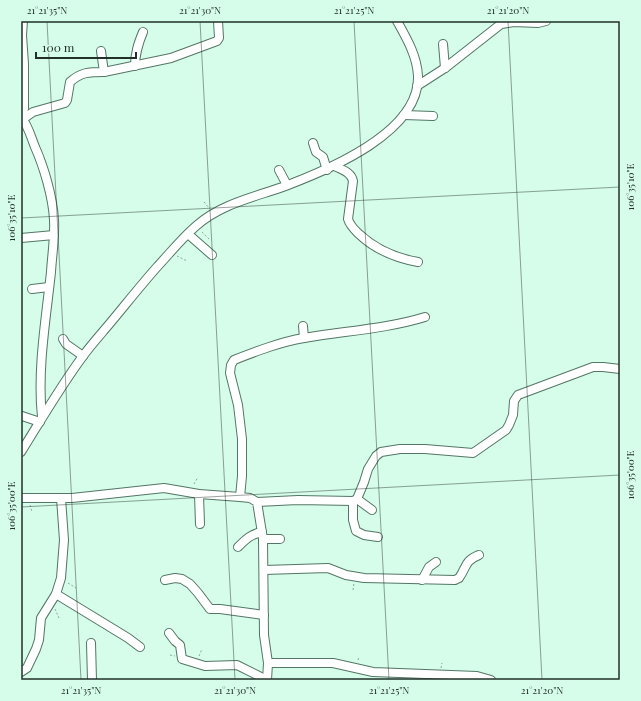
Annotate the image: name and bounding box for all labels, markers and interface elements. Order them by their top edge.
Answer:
text: 21°21'35"N [27,3,67,17]
text: 21°21'30"N [179,3,221,17]
text: 21°21'25"N [334,3,374,17]
text: 21°21'20"N [487,3,529,17]
scale bar [36,34,136,60]
text: 100 m [42,39,75,55]
text: 106°35'10"E [623,163,637,211]
text: 106°35'10"E [4,194,18,242]
text: 106°35'00"E [623,450,637,500]
text: 106°35'00"E [4,481,18,531]
text: 21°21'35"N [61,683,101,697]
text: 21°21'30"N [214,683,256,697]
text: 21°21'25"N [369,683,409,697]
text: 21°21'20"N [521,683,563,697]

